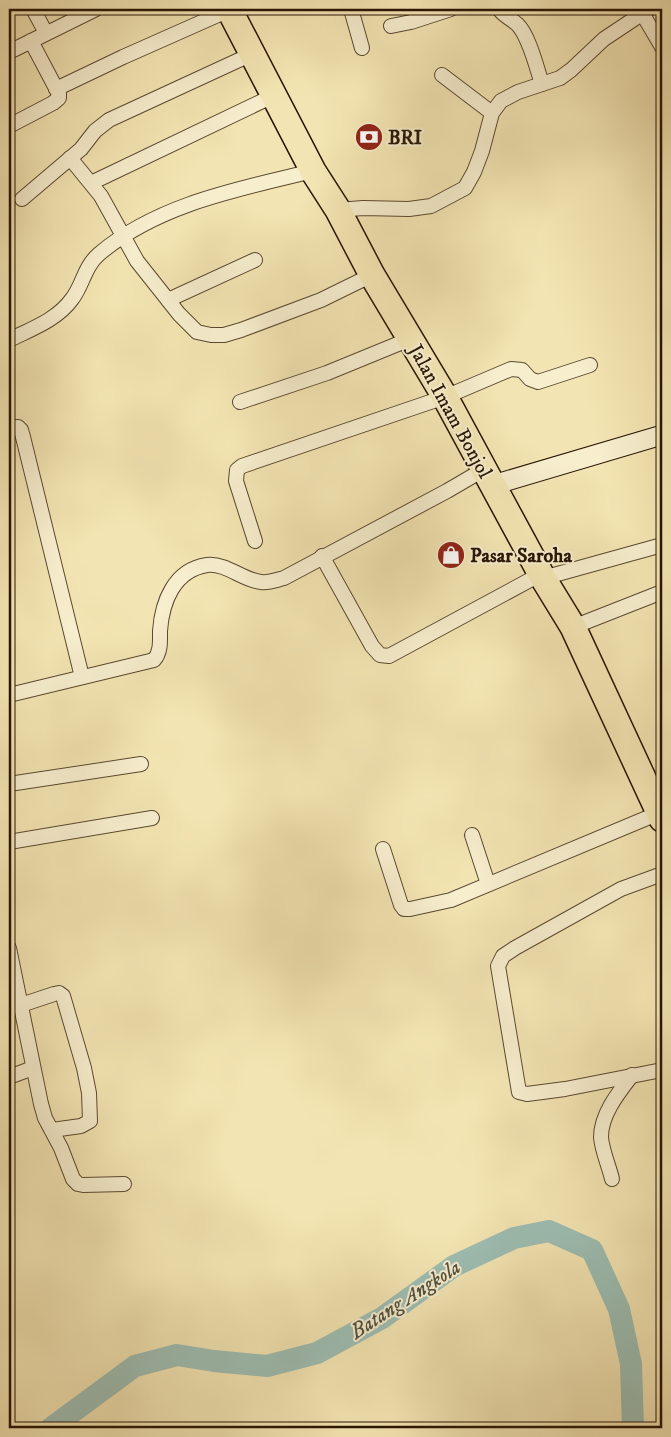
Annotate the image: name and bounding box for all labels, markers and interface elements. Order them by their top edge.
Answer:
bank icon: BRI [354,122,384,152]
place label: BRI [388,126,422,151]
street label: Jalan Imam Bonjol [402,338,497,483]
shop icon: Pasar Saroha [436,540,466,570]
place label: Pasar Saroha [470,544,573,569]
water label: Batang Angkola [345,1254,466,1346]

